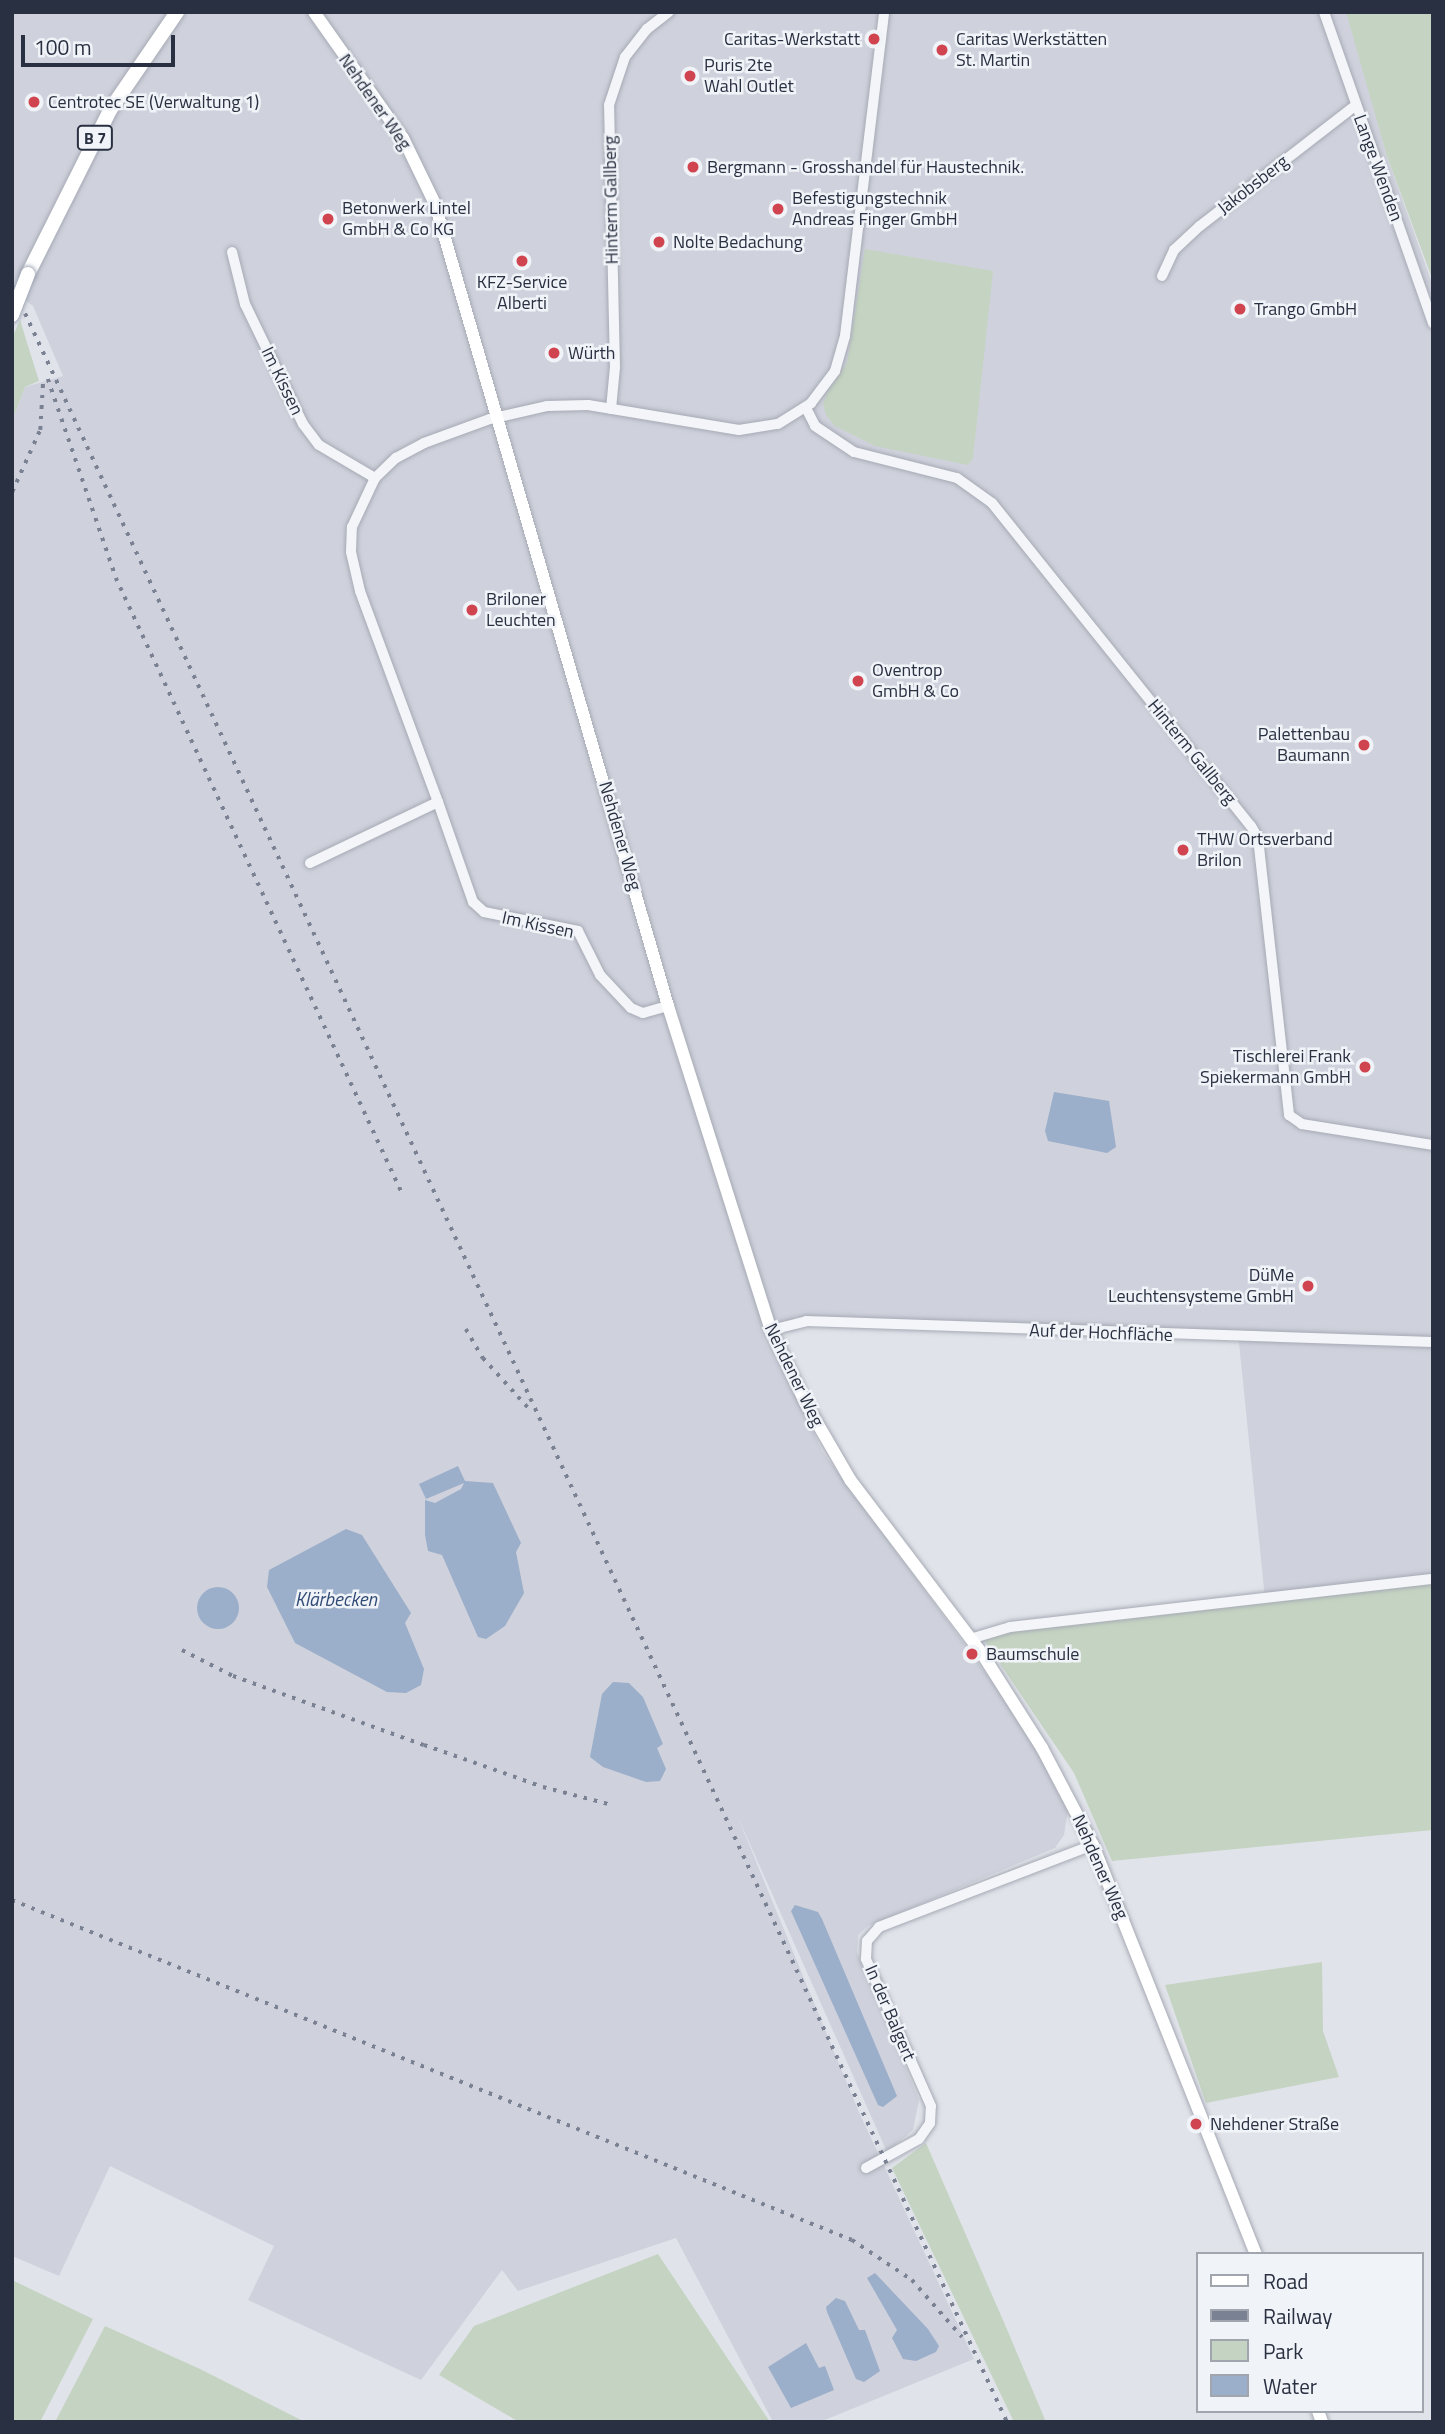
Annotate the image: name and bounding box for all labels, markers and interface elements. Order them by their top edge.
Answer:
scale bar [24,21,178,65]
place label: Caritas-Werkstatt [724,28,860,50]
place label: Caritas Werkstätten St. Martin [956,29,1107,72]
text: 100 m [34,31,91,63]
marker: Caritas-Werkstatt [866,31,882,47]
marker: Caritas Werkstätten St. Martin [934,42,950,58]
street label: Nehdener Weg [334,50,416,154]
place label: Puris 2te Wahl Outlet [704,55,794,98]
marker: Puris 2te Wahl Outlet [682,68,698,84]
place label: Centrotec SE (Verwaltung 1) [48,91,259,113]
marker: Centrotec SE (Verwaltung 1) [26,94,42,110]
street label: Lange Wenden [1349,112,1407,224]
road number: B 7 [76,126,114,150]
street label: Hinterm Gallberg [599,135,623,265]
street label: Jakobsberg [1213,151,1293,219]
place label: Bergmann - Grosshandel für Haustechnik. [707,156,1024,178]
marker: Bergmann - Grosshandel für Haustechnik. [685,159,701,175]
place label: Befestigungstechnik Andreas Finger GmbH [792,188,958,230]
place label: Betonwerk Lintel GmbH & Co KG [342,198,471,241]
marker: Befestigungstechnik Andreas Finger GmbH [770,201,786,217]
marker: Betonwerk Lintel GmbH & Co KG [320,211,336,227]
place label: Nolte Bedachung [673,231,803,253]
marker: Nolte Bedachung [651,234,667,250]
marker: KFZ-Service Alberti [514,253,530,269]
place label: KFZ-Service Alberti [477,272,567,314]
place label: Trango GmbH [1254,298,1357,320]
marker: Trango GmbH [1232,301,1248,317]
place label: Würth [568,342,616,364]
street label: Im Kissen [256,343,308,419]
marker: Würth [546,345,562,361]
place label: Briloner Leuchten [486,589,556,632]
marker: Briloner Leuchten [464,602,480,618]
place label: Oventrop GmbH & Co [872,660,959,702]
marker: Oventrop GmbH & Co [850,673,866,689]
street label: Hinterm Gallberg [1143,695,1241,809]
place label: Palettenbau Baumann [1258,724,1350,766]
marker: Palettenbau Baumann [1356,737,1372,753]
street label: Nehdener Weg [594,779,646,893]
place label: THW Ortsverband Brilon [1197,829,1333,872]
marker: THW Ortsverband Brilon [1175,842,1191,858]
street label: Im Kissen [500,907,576,943]
place label: Tischlerei Frank Spiekermann GmbH [1200,1046,1351,1088]
marker: Tischlerei Frank Spiekermann GmbH [1357,1059,1373,1075]
place label: DüMe Leuchtensysteme GmbH [1108,1265,1294,1308]
marker: DüMe Leuchtensysteme GmbH [1300,1278,1316,1294]
street label: Nehdener Weg [760,1320,828,1430]
street label: Auf der Hochfläche [1029,1320,1173,1346]
water label: Klärbecken [295,1588,377,1610]
place label: Baumschule [986,1643,1079,1665]
marker: Baumschule [964,1646,980,1662]
street label: Nehdener Weg [1067,1811,1133,1923]
street label: In der Balgert [860,1962,920,2064]
place label: Nehdener Straße [1210,2113,1339,2135]
marker: Nehdener Straße [1188,2116,1204,2132]
legend [1196,2252,1424,2413]
text: Road [1263,2265,1308,2297]
text: Railway [1263,2300,1332,2332]
text: Park [1263,2335,1303,2367]
text: Water [1263,2370,1317,2402]

